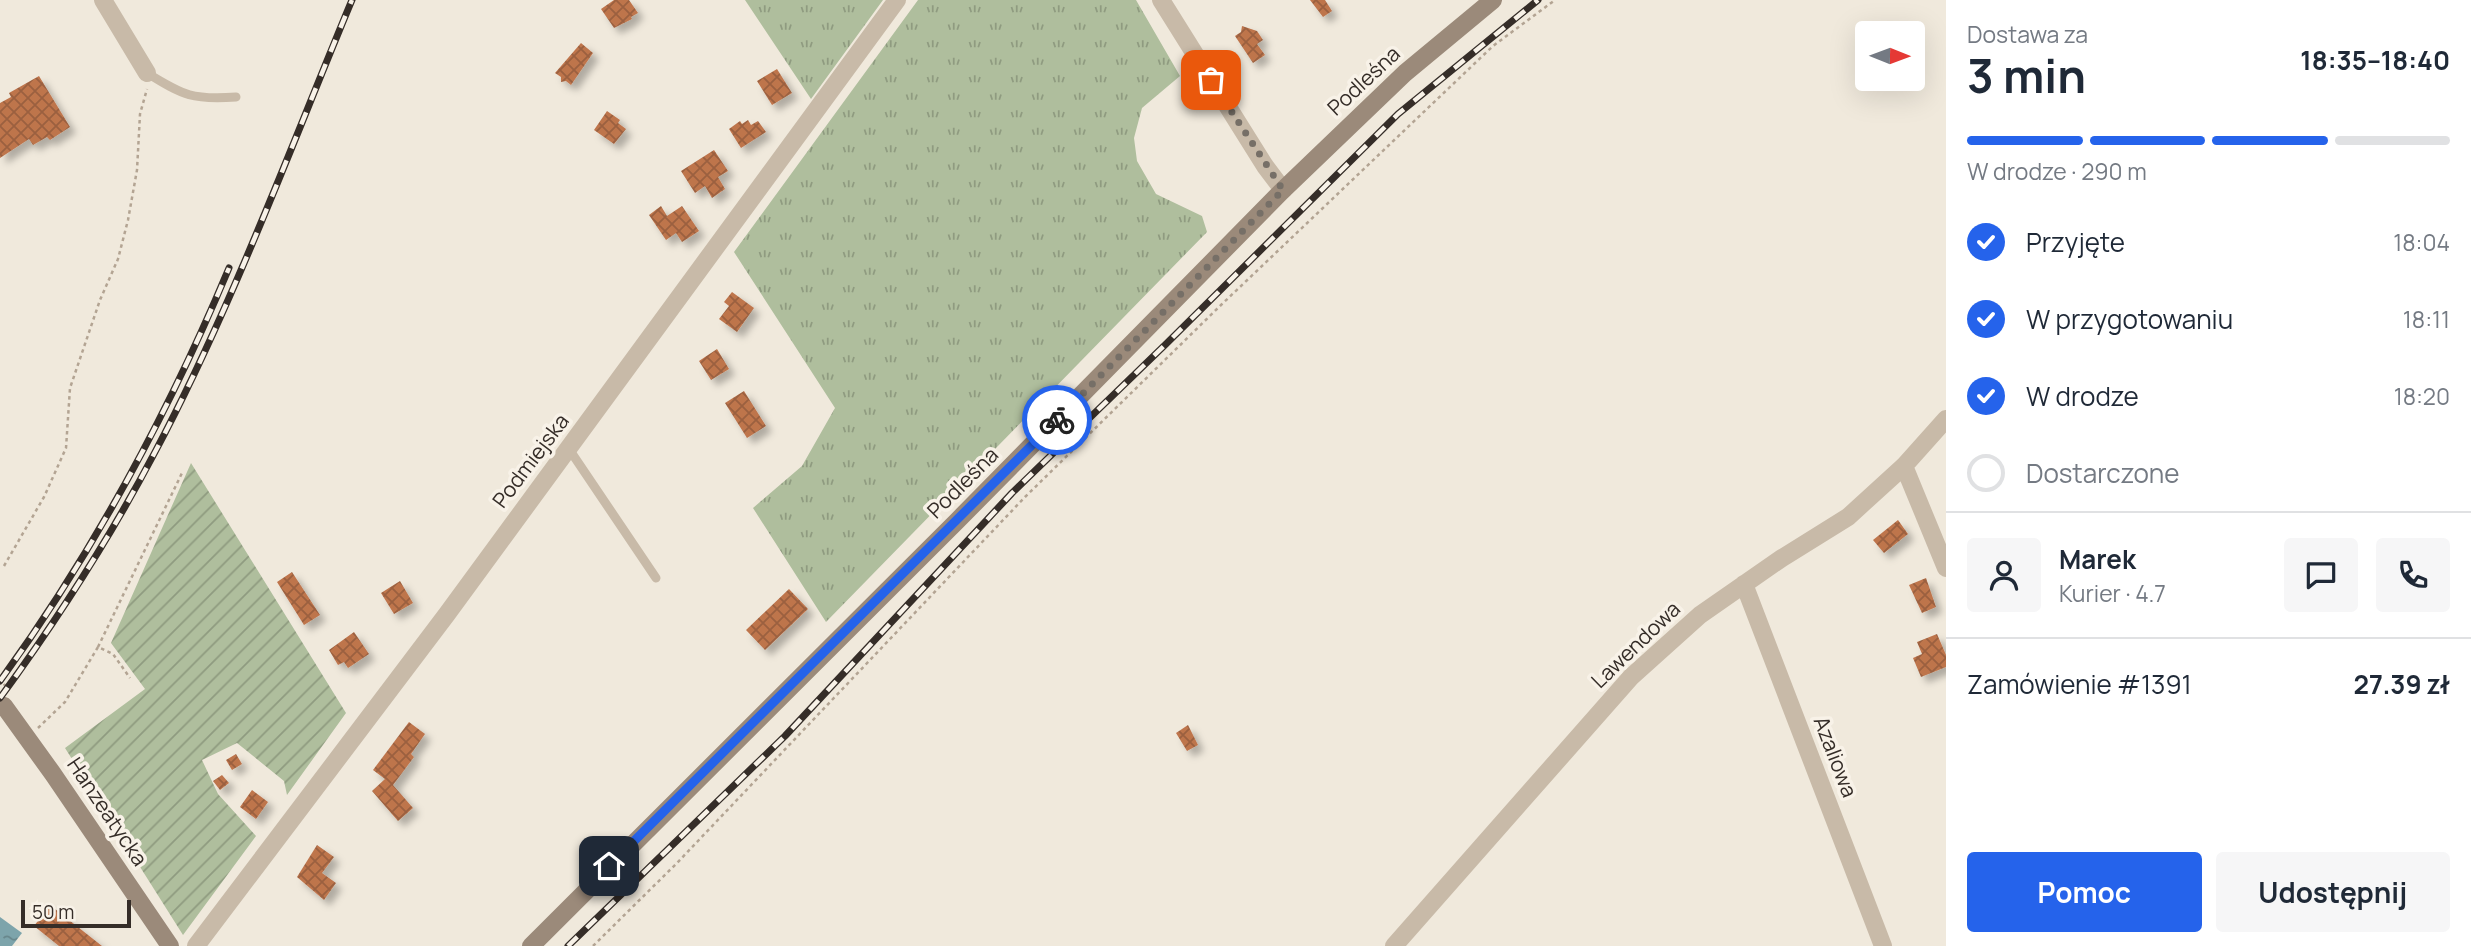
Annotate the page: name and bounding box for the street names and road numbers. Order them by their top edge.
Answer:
street label: Podleśna [1321,39,1406,121]
street label: Podmiejska [486,408,575,513]
street label: Podleśna [921,441,1004,524]
street label: Lawendowa [1585,595,1686,694]
street label: Azaliowa [1808,712,1864,801]
street label: Hanzeatycka [61,752,154,871]

